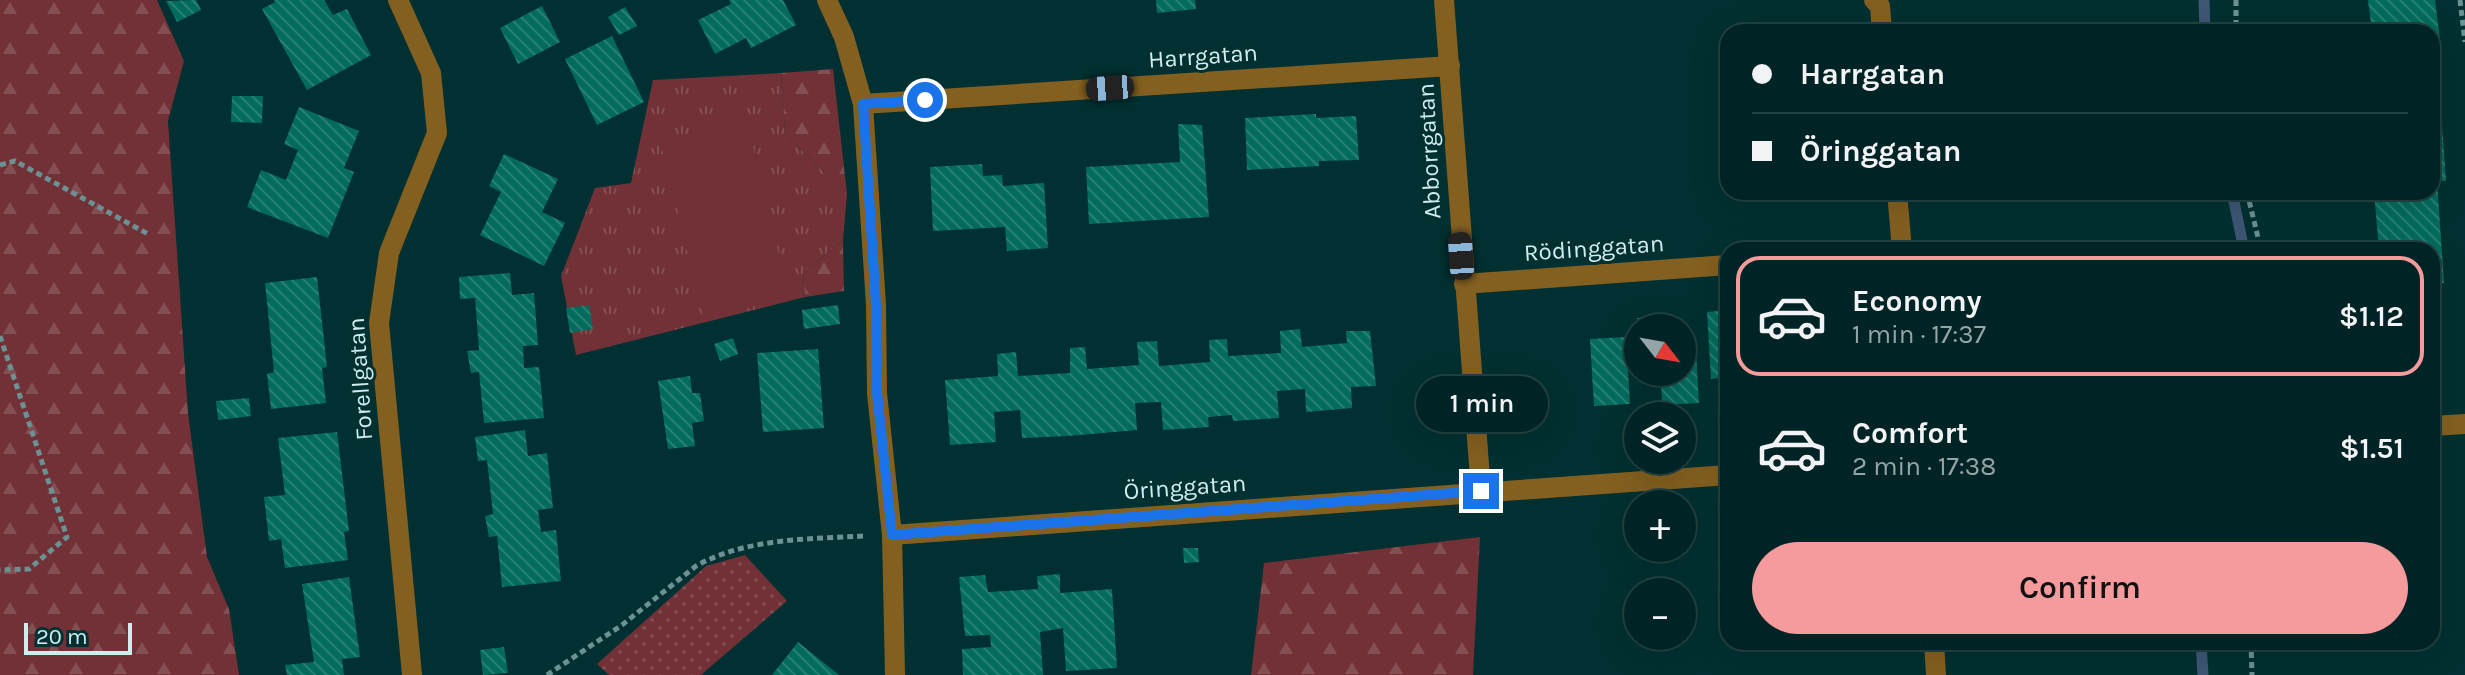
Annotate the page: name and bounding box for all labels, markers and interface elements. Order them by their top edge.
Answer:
street label: Harrgatan [1147,38,1259,74]
text: Harrgatan [1800,56,1945,92]
car [1085,74,1135,102]
route start [907,82,943,118]
street label: Abborrgatan [1411,82,1447,220]
text: Öringgatan [1800,133,1961,169]
street label: Rödinggatan [1523,229,1665,267]
car [1447,231,1475,281]
icon: car [1756,280,1828,352]
text: Economy [1852,283,1982,319]
text: $1.12 [2339,298,2404,334]
north arrow [1624,314,1696,386]
map controls [1624,314,1696,650]
street label: Forellgatan [342,317,378,441]
text: 1 min · 17:37 [1852,319,1986,350]
callout: 1 min [1415,375,1547,431]
text: 1 min [1450,388,1514,419]
button: layers [1624,402,1696,474]
icon: car [1756,412,1828,484]
text: Comfort [1852,415,1968,451]
text: $1.51 [2339,430,2404,466]
text: 2 min · 17:38 [1852,451,1996,482]
street label: Öringgatan [1123,469,1247,505]
route end [1463,473,1499,509]
button: + [1624,490,1696,562]
button: Confirm [1752,542,2408,634]
button: − [1624,578,1696,650]
scale bar [24,619,132,655]
text: 20 m [36,624,88,650]

